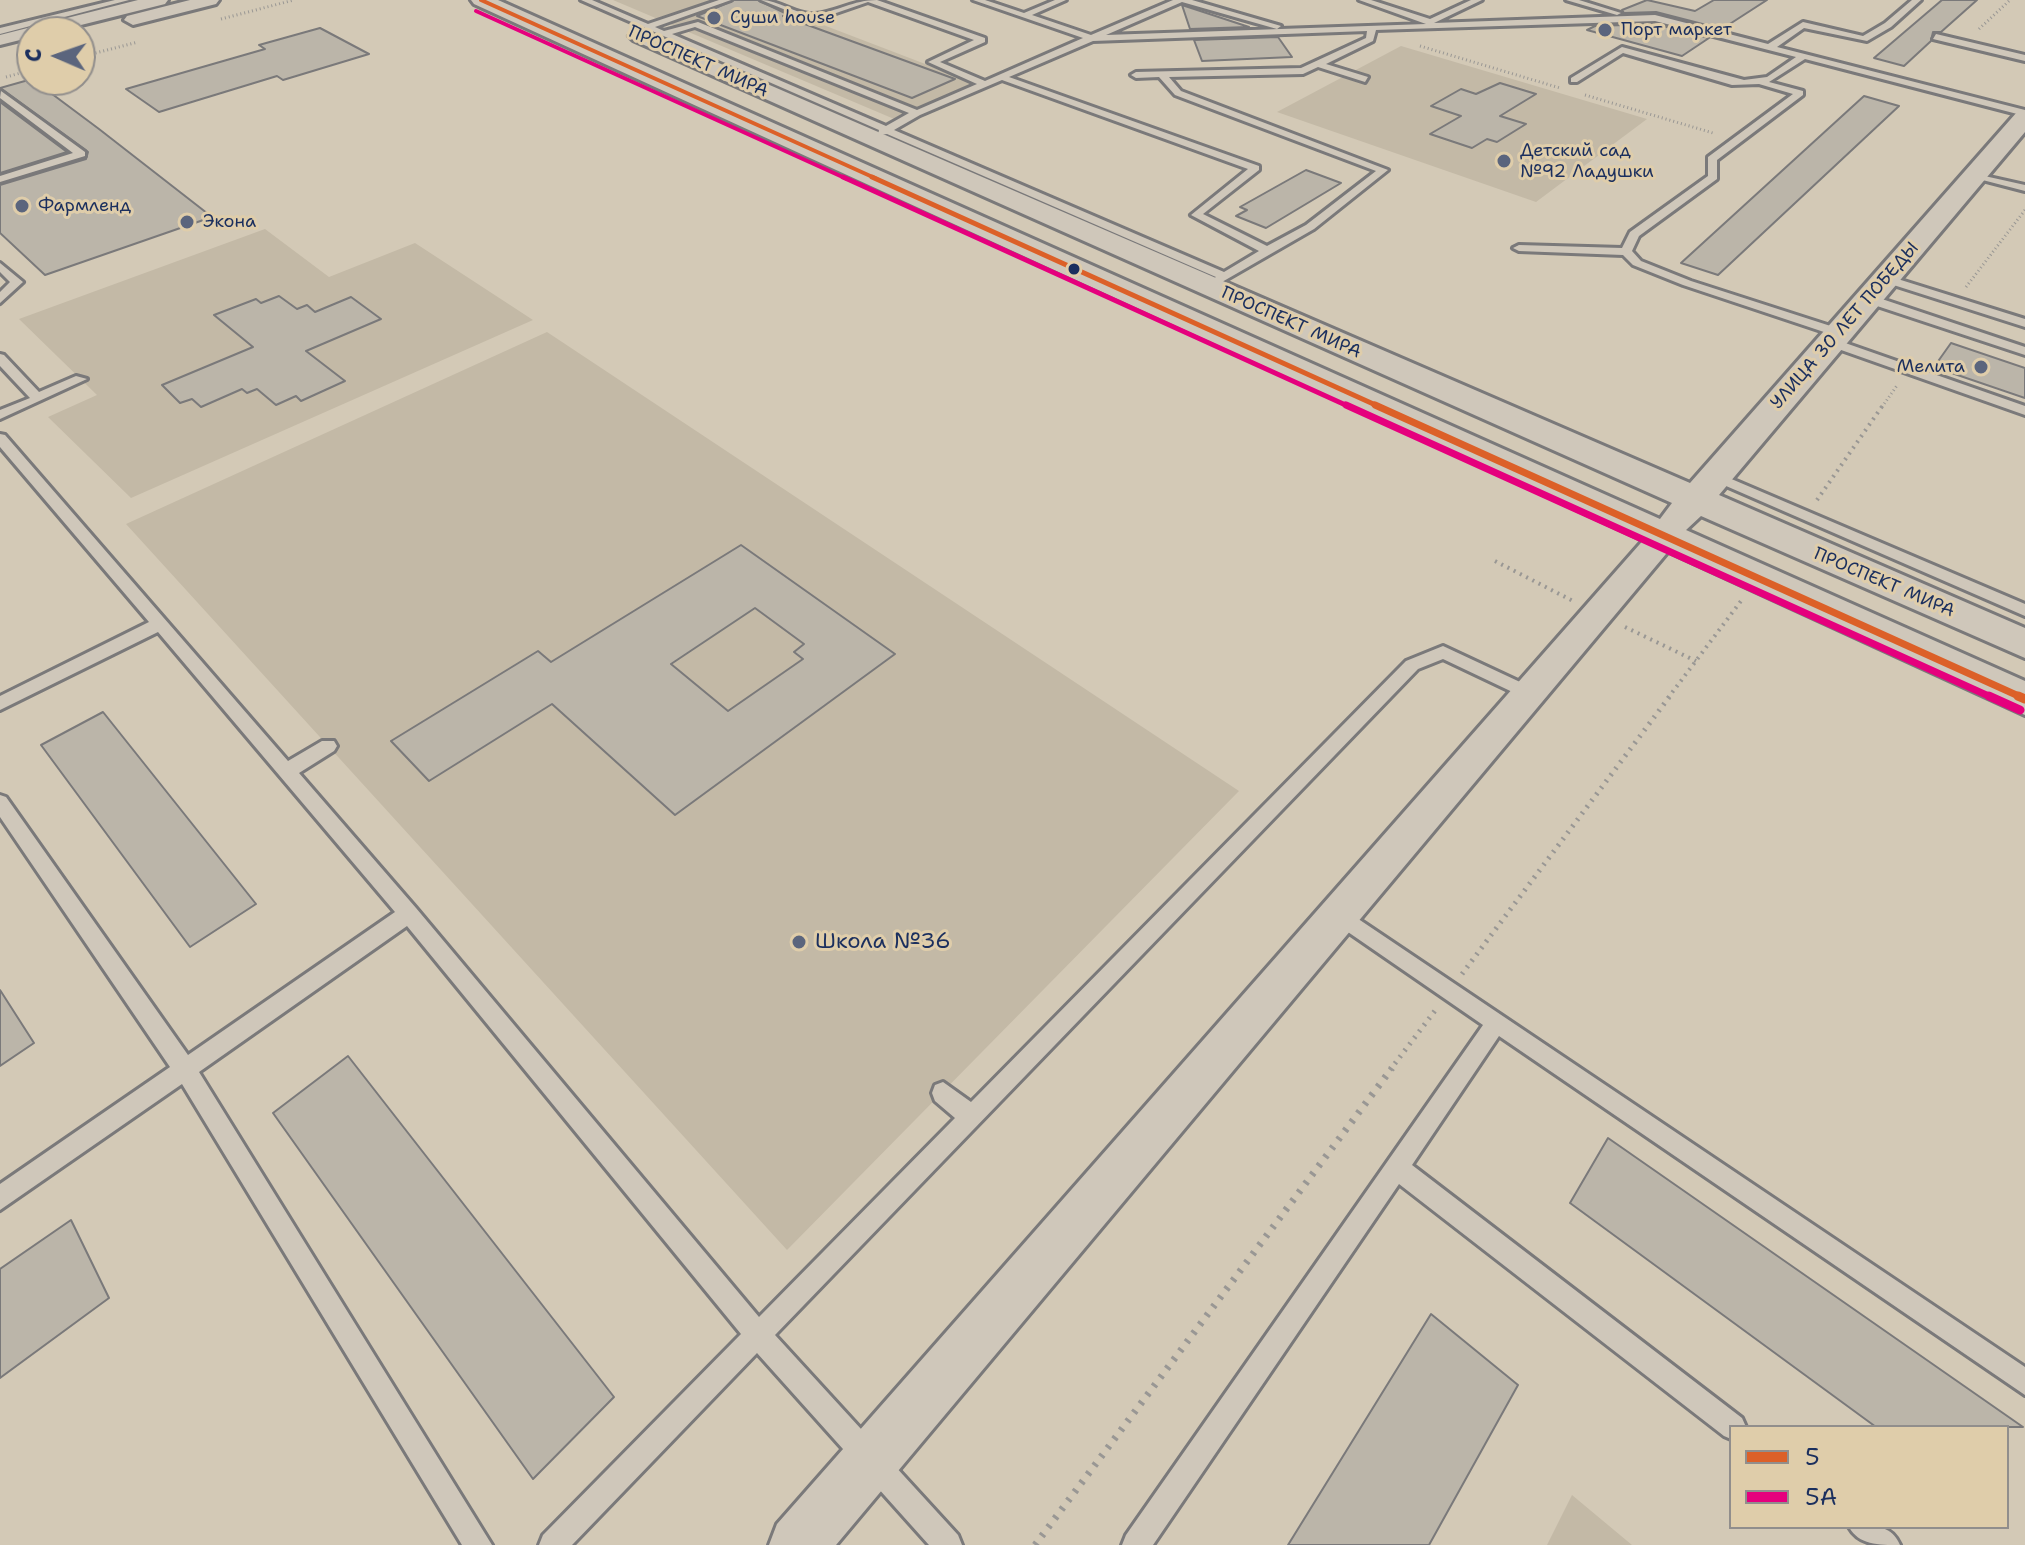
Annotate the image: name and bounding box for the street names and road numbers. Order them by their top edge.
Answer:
street label: ПРОСПЕКТ МИРА [625,21,771,103]
street label: УЛИЦА 30 ЛЕТ ПОБЕДЫ [1767,238,1923,414]
street label: ПРОСПЕКТ МИРА [1218,282,1364,364]
street label: ПРОСПЕКТ МИРА [1810,544,1958,622]

